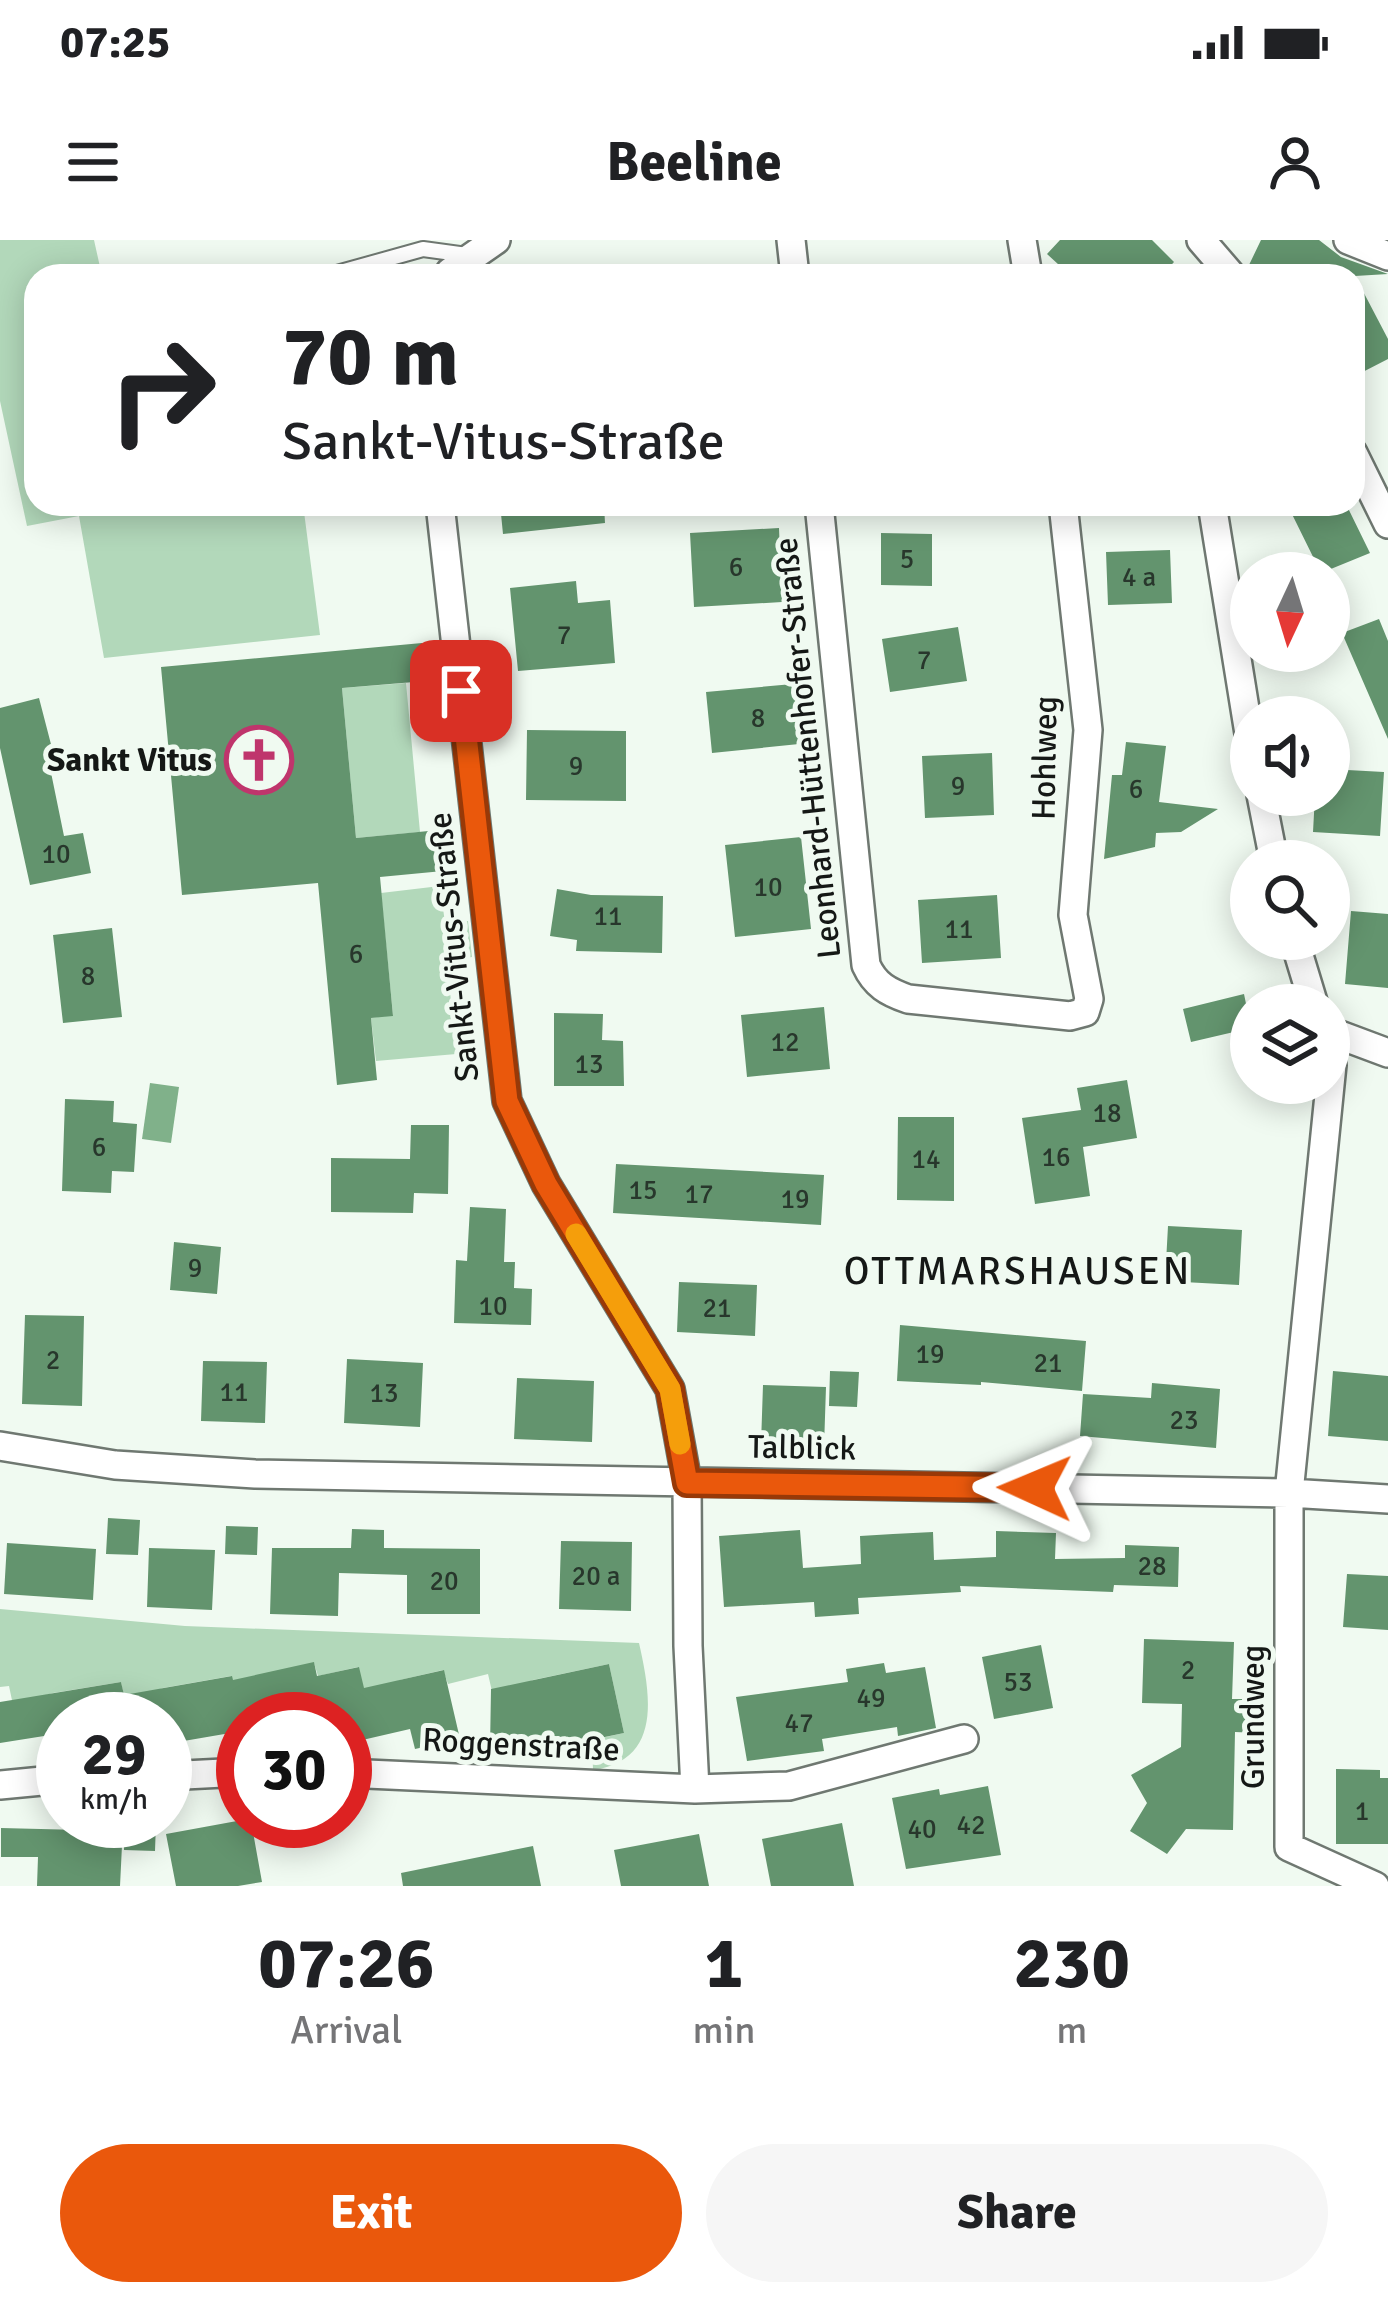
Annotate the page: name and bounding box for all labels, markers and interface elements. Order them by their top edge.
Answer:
text: 07:25 [60,15,170,70]
icon: menu [60,129,126,195]
text: Beeline [606,129,782,196]
icon: person [1262,129,1328,195]
text: 70 m [282,305,459,409]
icon: right [84,312,240,468]
text: Sankt-Vitus-Straße [282,408,725,475]
street label: Leonhard-Hüttenhofer-Straße [766,536,850,960]
house number: 5 [900,543,914,576]
house number: 6 [729,551,743,584]
north arrow [1230,552,1350,672]
map controls [1230,552,1350,1104]
house number: 4 a [1122,561,1156,594]
house number: 7 [557,619,571,652]
pin [410,640,512,742]
house number: 7 [917,644,931,677]
icon: arrive [428,658,494,724]
street label: Hohlweg [1023,696,1067,820]
button: sound [1230,696,1350,816]
house number: 8 [751,702,765,735]
church icon: Sankt Vitus [224,725,294,795]
place label: Sankt Vitus [47,740,212,781]
house number: 9 [569,750,583,783]
house number: 9 [951,770,965,803]
house number: 6 [1129,773,1143,806]
street label: Sankt-Vitus-Straße [419,810,489,1084]
house number: 10 [41,838,71,871]
button: search [1230,840,1350,960]
house number: 10 [753,871,783,904]
house number: 11 [593,900,623,933]
house number: 11 [944,913,974,946]
house number: 6 [349,938,363,971]
house number: 8 [81,960,95,993]
button: layers [1230,984,1350,1104]
house number: 12 [770,1026,800,1059]
house number: 13 [574,1048,604,1081]
house number: 18 [1092,1097,1122,1130]
house number: 6 [92,1131,106,1164]
house number: 16 [1041,1141,1071,1174]
house number: 14 [911,1143,941,1176]
house number: 15 [628,1174,658,1207]
house number: 17 [684,1178,714,1211]
house number: 19 [780,1183,810,1216]
district label: OTTMARSHAUSEN [844,1247,1192,1295]
house number: 9 [188,1252,202,1285]
house number: 10 [478,1290,508,1323]
house number: 21 [702,1292,732,1325]
house number: 19 [915,1338,945,1371]
house number: 2 [46,1344,60,1377]
house number: 21 [1033,1347,1063,1380]
house number: 11 [219,1376,249,1409]
house number: 13 [369,1377,399,1410]
house number: 23 [1169,1404,1199,1437]
position arrow [972,1425,1098,1551]
street label: Talblick [748,1427,856,1469]
house number: 28 [1137,1550,1167,1583]
house number: 20 a [572,1560,620,1593]
house number: 20 [429,1565,459,1598]
street label: Grundweg [1233,1645,1274,1789]
house number: 2 [1181,1654,1195,1687]
house number: 53 [1003,1666,1033,1699]
house number: 49 [856,1682,886,1715]
speed limit sign: 30 [216,1692,372,1848]
house number: 47 [784,1707,814,1740]
text: 29 [82,1718,146,1792]
street label: Roggenstraße [421,1719,621,1771]
text: km/h [80,1781,148,1818]
house number: 1 [1355,1795,1369,1828]
house number: 42 [956,1809,986,1842]
house number: 40 [907,1813,937,1846]
text: 07:26 [258,1919,435,2008]
text: 1 [705,1919,743,2008]
text: 230 [1013,1919,1130,2008]
text: Arrival [290,2006,402,2054]
text: min [693,2006,756,2054]
text: m [1056,2006,1087,2054]
button: Exit [60,2144,682,2282]
button: Share [706,2144,1328,2282]

